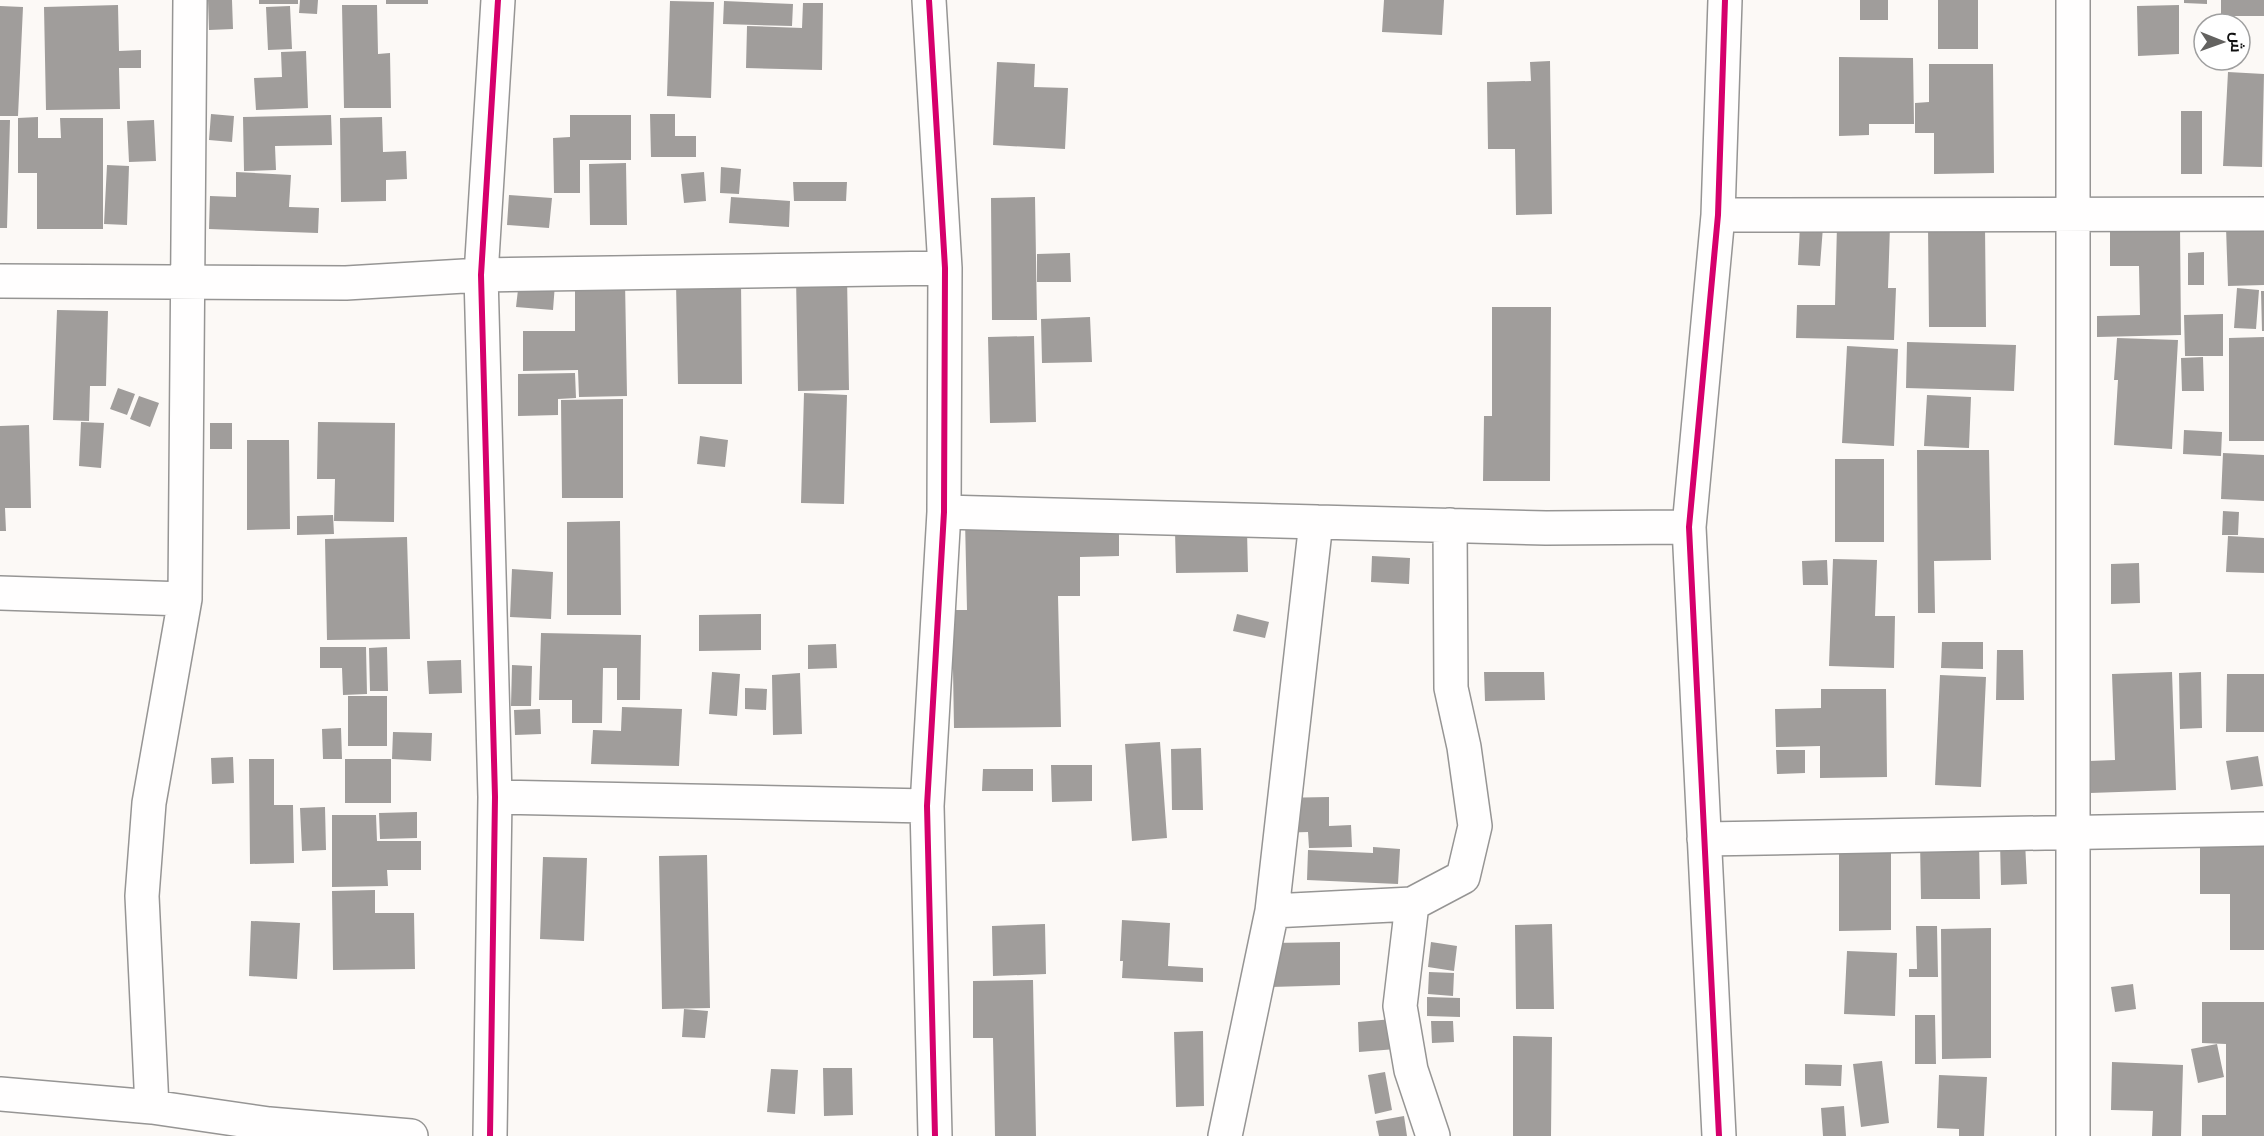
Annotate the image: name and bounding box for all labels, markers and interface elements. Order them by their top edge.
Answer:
north arrow [2192,12,2252,72]
text: ش [2224,32,2248,53]

